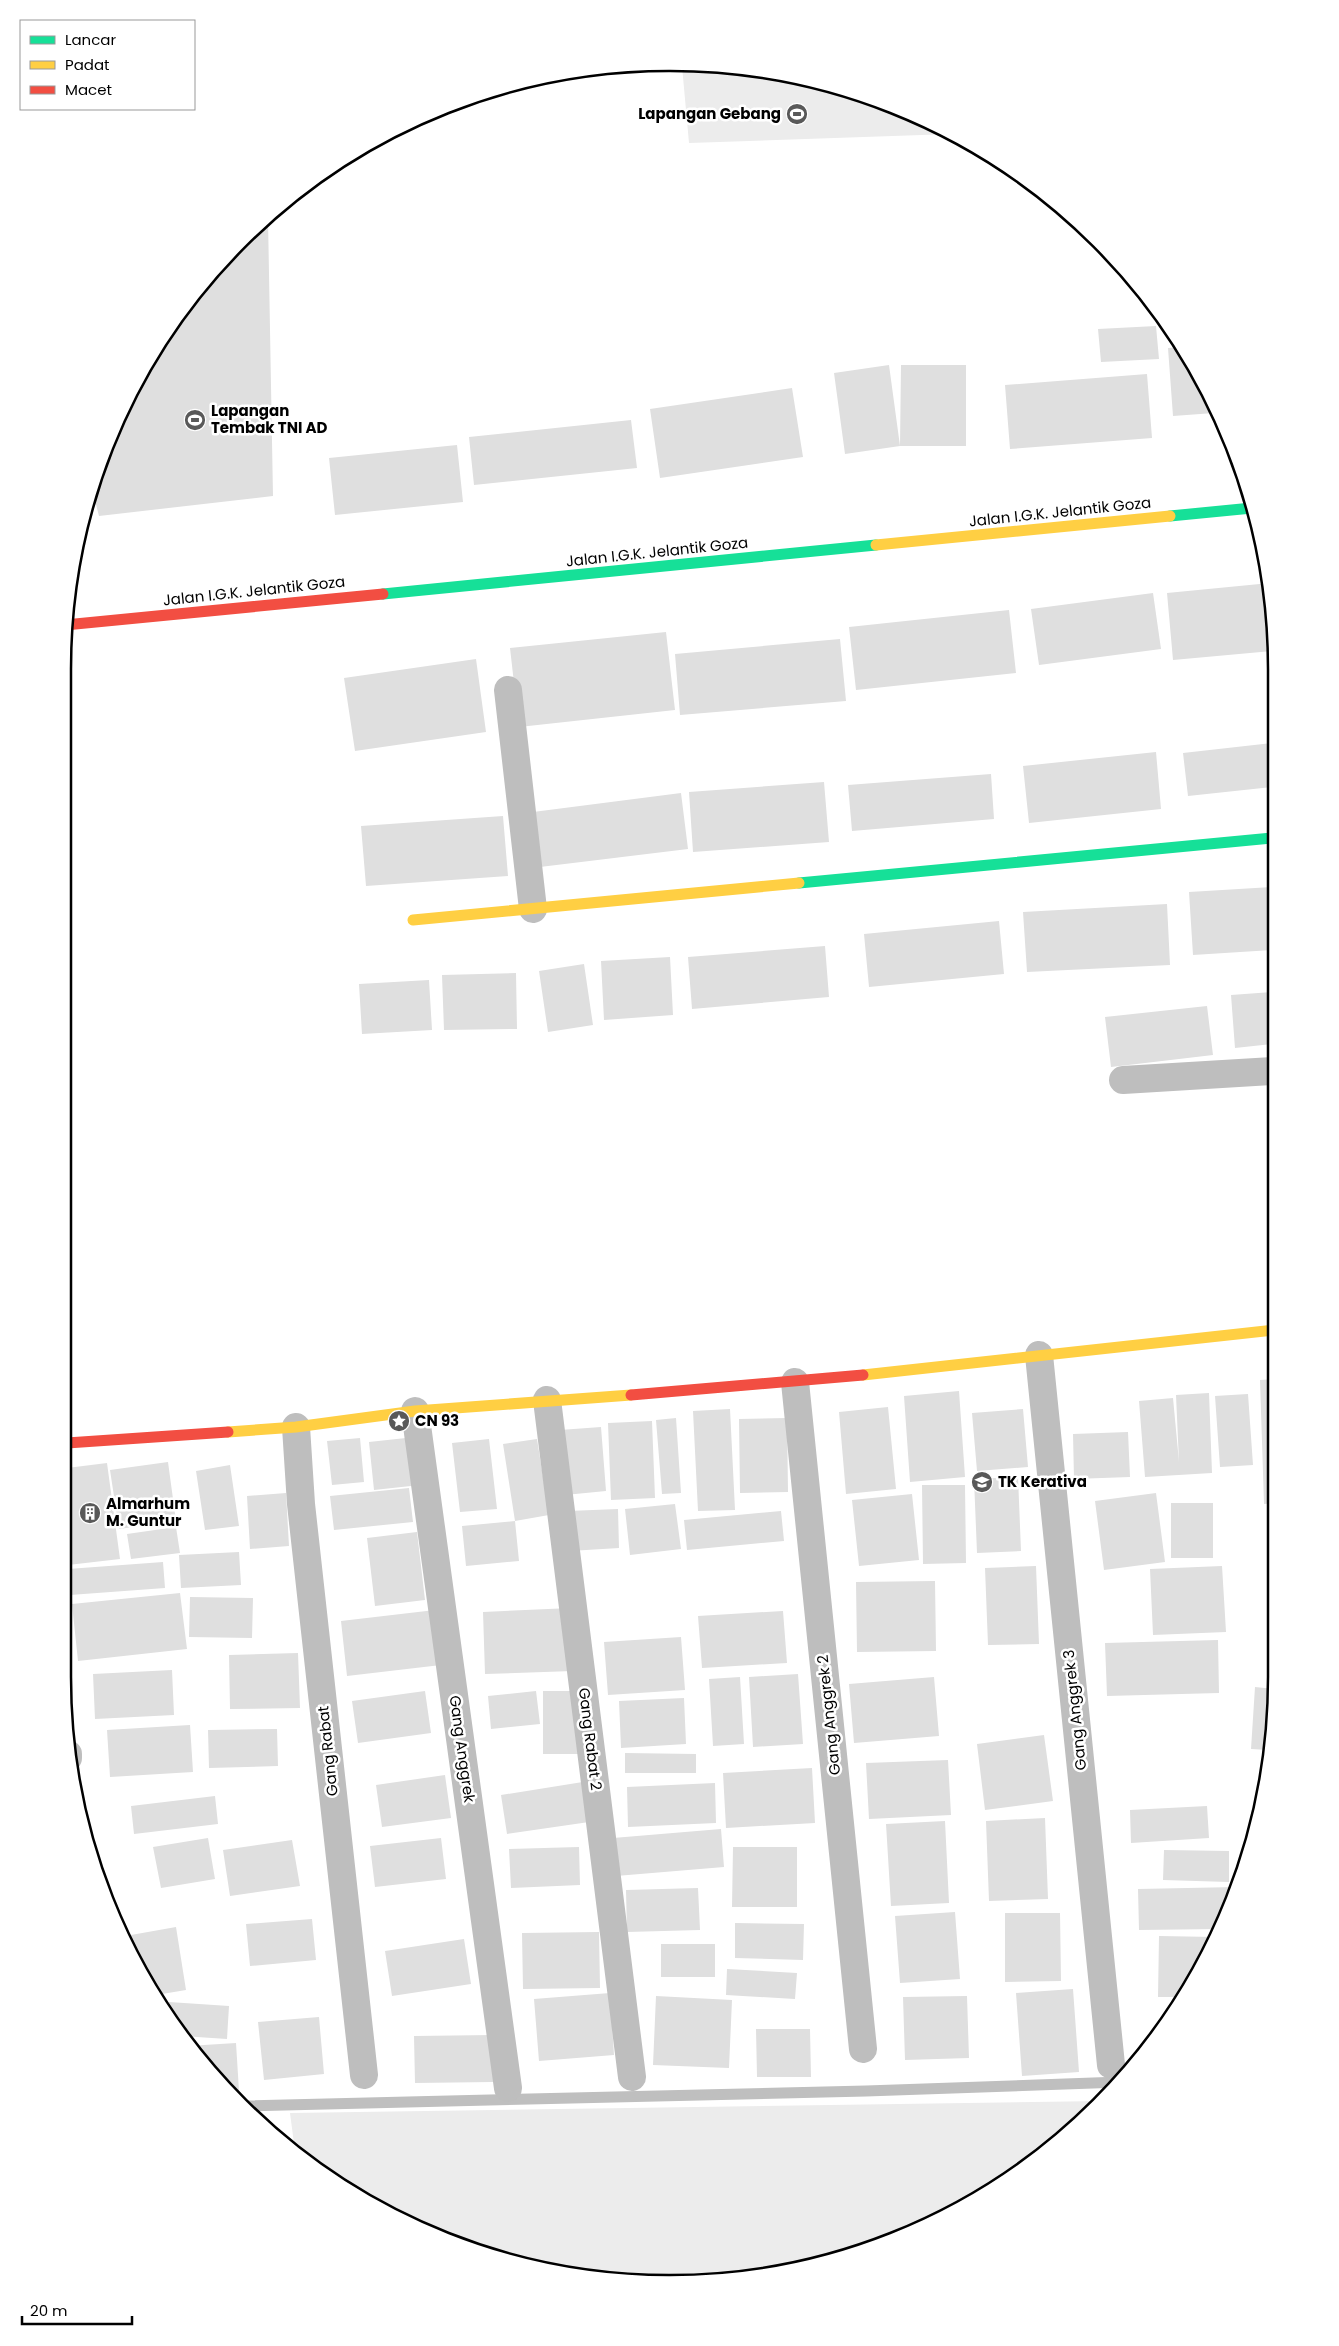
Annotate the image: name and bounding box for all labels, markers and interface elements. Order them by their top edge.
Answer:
legend [20,20,195,110]
text: Lancar [65,29,116,50]
text: Padat [65,54,110,75]
text: Macet [65,79,112,100]
sports icon: Lapangan Gebang [785,102,809,126]
place label: Lapangan Gebang [638,103,781,124]
place label: Lapangan Tembak TNI AD [211,400,328,438]
sports icon: Lapangan Tembak TNI AD [183,408,207,432]
street label: Jalan I.G.K. Jelantik Goza [968,491,1152,532]
street label: Jalan I.G.K. Jelantik Goza [565,531,749,572]
street label: Jalan I.G.K. Jelantik Goza [162,570,346,611]
place icon: CN 93 [387,1409,411,1433]
place label: CN 93 [415,1410,459,1431]
school or university icon: TK Kerativa [970,1470,994,1494]
place label: TK Kerativa [998,1471,1087,1492]
place label: Almarhum M. Guntur [106,1493,190,1531]
building icon: Almarhum M. Guntur [78,1501,102,1525]
street label: Gang Anggrek 3 [1058,1649,1091,1771]
street label: Gang Anggrek 2 [812,1654,845,1776]
street label: Gang Rabat 2 [574,1686,607,1791]
street label: Gang Anggrek [445,1694,480,1804]
street label: Gang Rabat [312,1705,343,1797]
scale bar [22,2294,132,2326]
text: 20 m [30,2300,68,2321]

